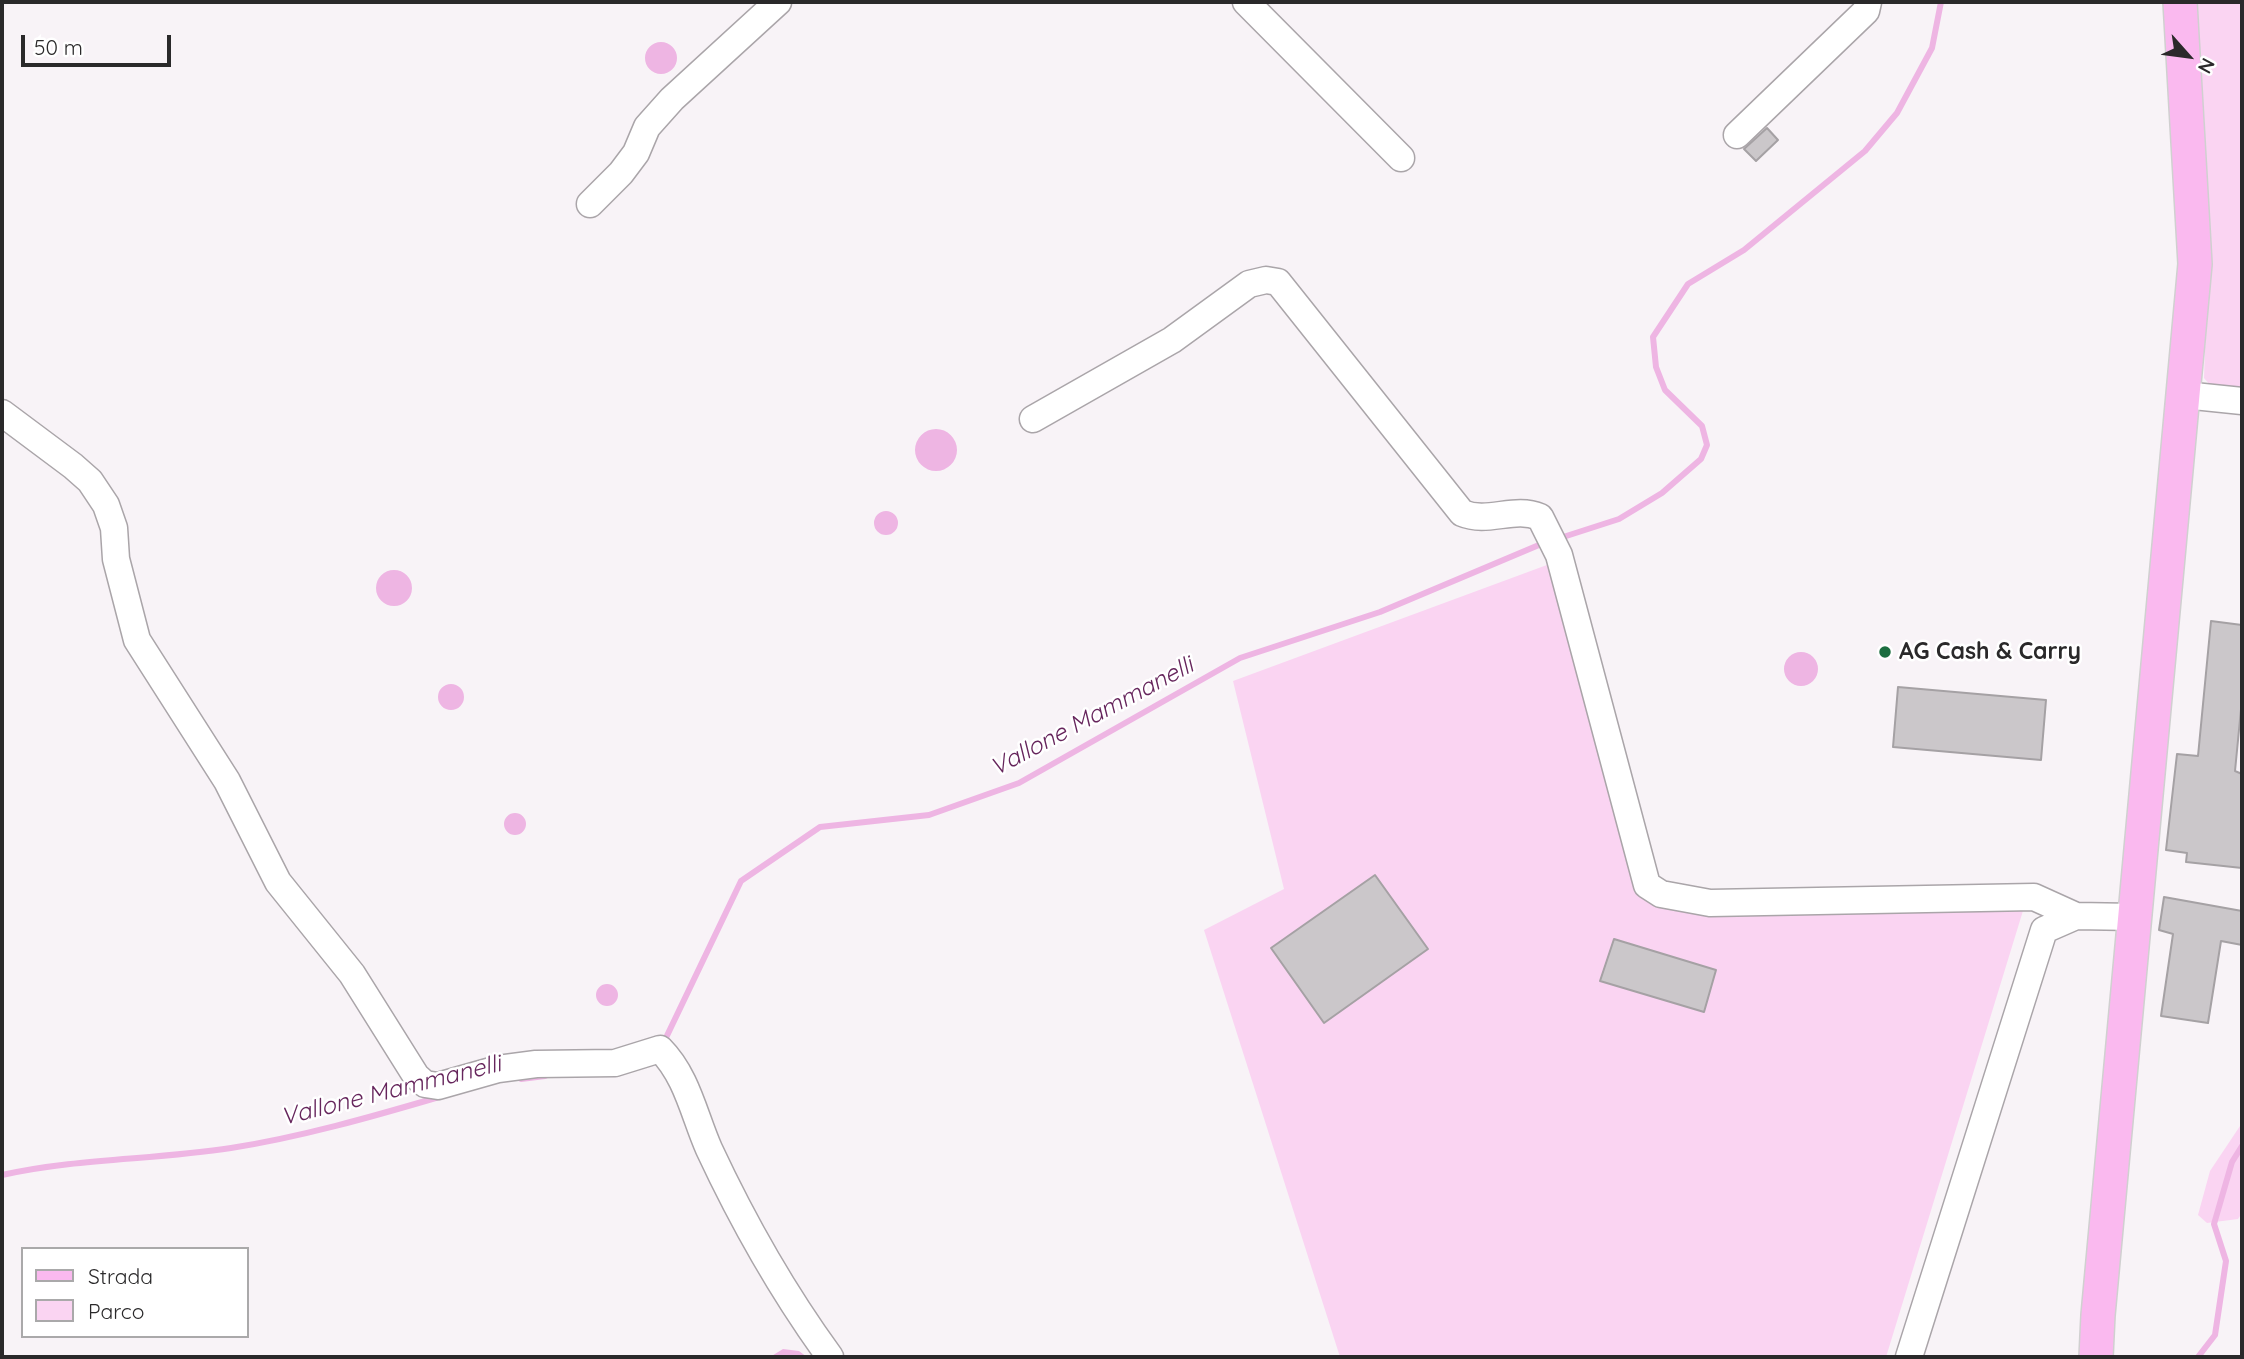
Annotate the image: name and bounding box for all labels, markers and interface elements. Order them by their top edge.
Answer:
scale bar [24,21,175,65]
north arrow [2153,21,2223,91]
text: 50 m [34,34,83,60]
text: N [2193,54,2220,78]
place label: AG Cash & Carry [1899,638,2081,666]
marker: AG Cash & Carry [1877,644,1893,660]
water label: Vallone Mammanelli [986,651,1198,783]
water label: Vallone Mammanelli [278,1050,504,1132]
legend [21,1247,248,1338]
text: Strada [88,1263,153,1289]
text: Parco [88,1298,144,1324]

